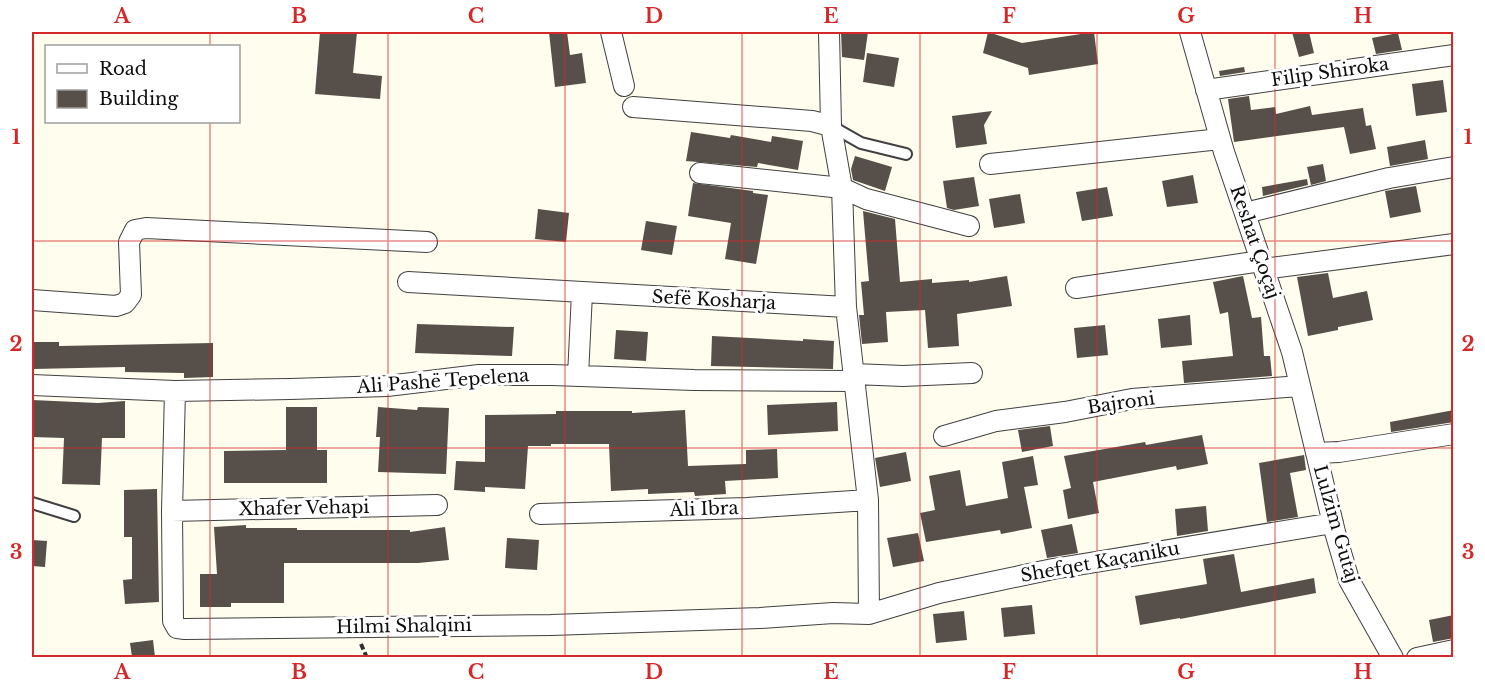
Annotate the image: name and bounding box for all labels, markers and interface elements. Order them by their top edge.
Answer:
text: A [113,4,131,28]
text: B [291,4,307,28]
text: C [468,4,484,28]
text: D [645,4,663,28]
text: E [823,4,839,28]
text: F [1002,4,1016,28]
text: G [1177,4,1195,28]
text: H [1354,4,1373,28]
legend [45,45,240,123]
street label: Filip Shiroka [1270,53,1390,91]
text: Road [99,58,147,80]
text: Building [99,88,178,110]
text: 1 [12,125,21,149]
text: 1 [1464,125,1473,149]
street label: Reshat Çoçaj [1225,183,1285,301]
street label: Sefë Kosharja [651,286,777,314]
text: 2 [9,332,23,356]
text: 2 [1461,332,1475,356]
street label: Ali Pashë Tepelena [355,364,530,398]
street label: Bajroni [1086,387,1156,419]
street label: Lulzim Gutaj [1309,463,1363,585]
street label: Xhafer Vehapi [238,496,370,520]
street label: Ali Ibra [668,497,739,521]
street label: Shefqet Kaçaniku [1019,537,1181,587]
text: 3 [10,540,22,564]
text: 3 [1462,540,1474,564]
street label: Hilmi Shalqini [336,614,472,638]
text: A [113,660,131,684]
text: B [291,660,307,684]
text: C [468,660,484,684]
text: D [645,660,663,684]
text: E [823,660,839,684]
text: F [1002,660,1016,684]
text: G [1177,660,1195,684]
text: H [1354,660,1373,684]

